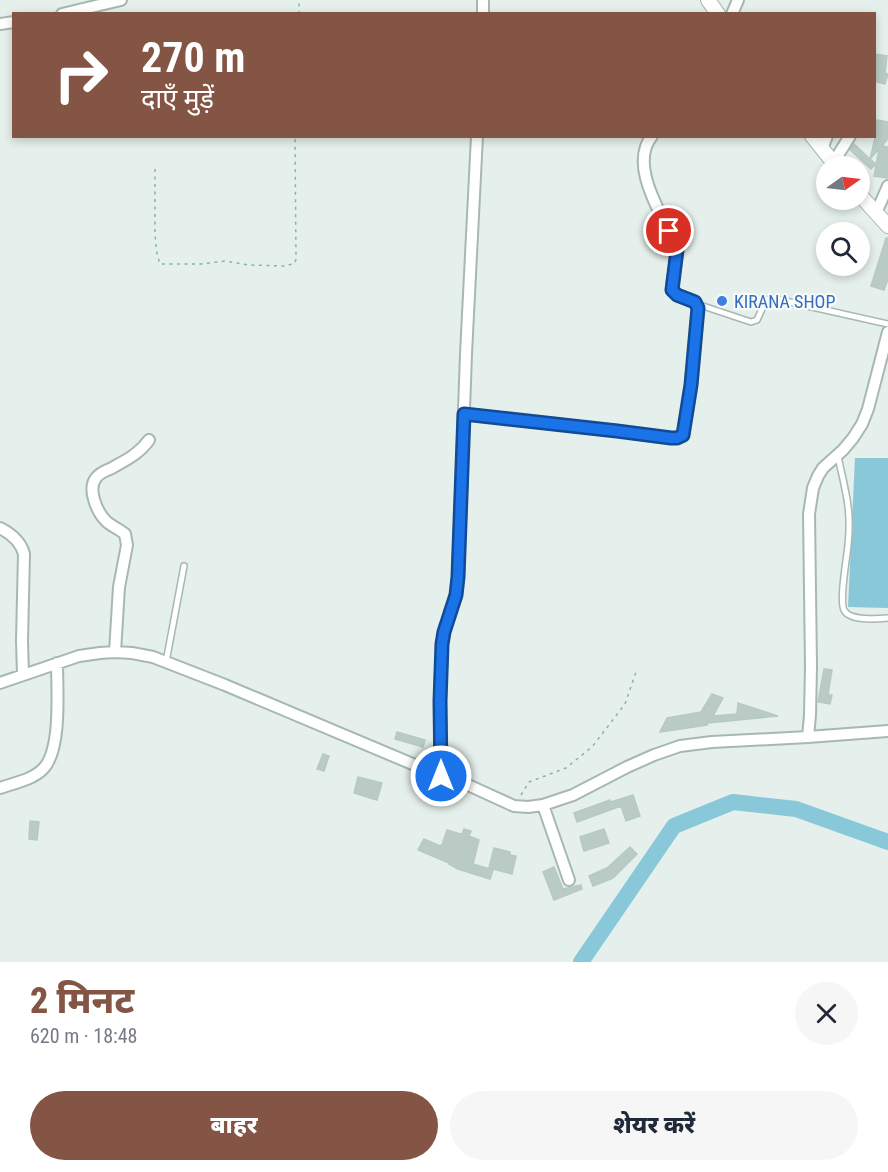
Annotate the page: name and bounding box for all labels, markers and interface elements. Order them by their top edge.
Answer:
text: 270 m [141,33,246,82]
icon: right [42,36,120,114]
text: दाएँ मुड़ें [141,83,214,115]
north arrow [816,156,870,210]
map controls [816,156,870,276]
pin [643,205,694,256]
icon: arrive [652,214,685,247]
button: search [816,222,870,276]
place label: KIRANA SHOP [734,291,835,312]
marker: KIRANA SHOP [715,294,729,308]
position arrow [409,744,473,808]
text: 2 मिनट [30,980,134,1022]
button: close [795,982,858,1045]
text: 620 m · 18:48 [30,1024,137,1048]
button: बाहर [30,1091,438,1160]
button: शेयर करें [450,1091,858,1160]

